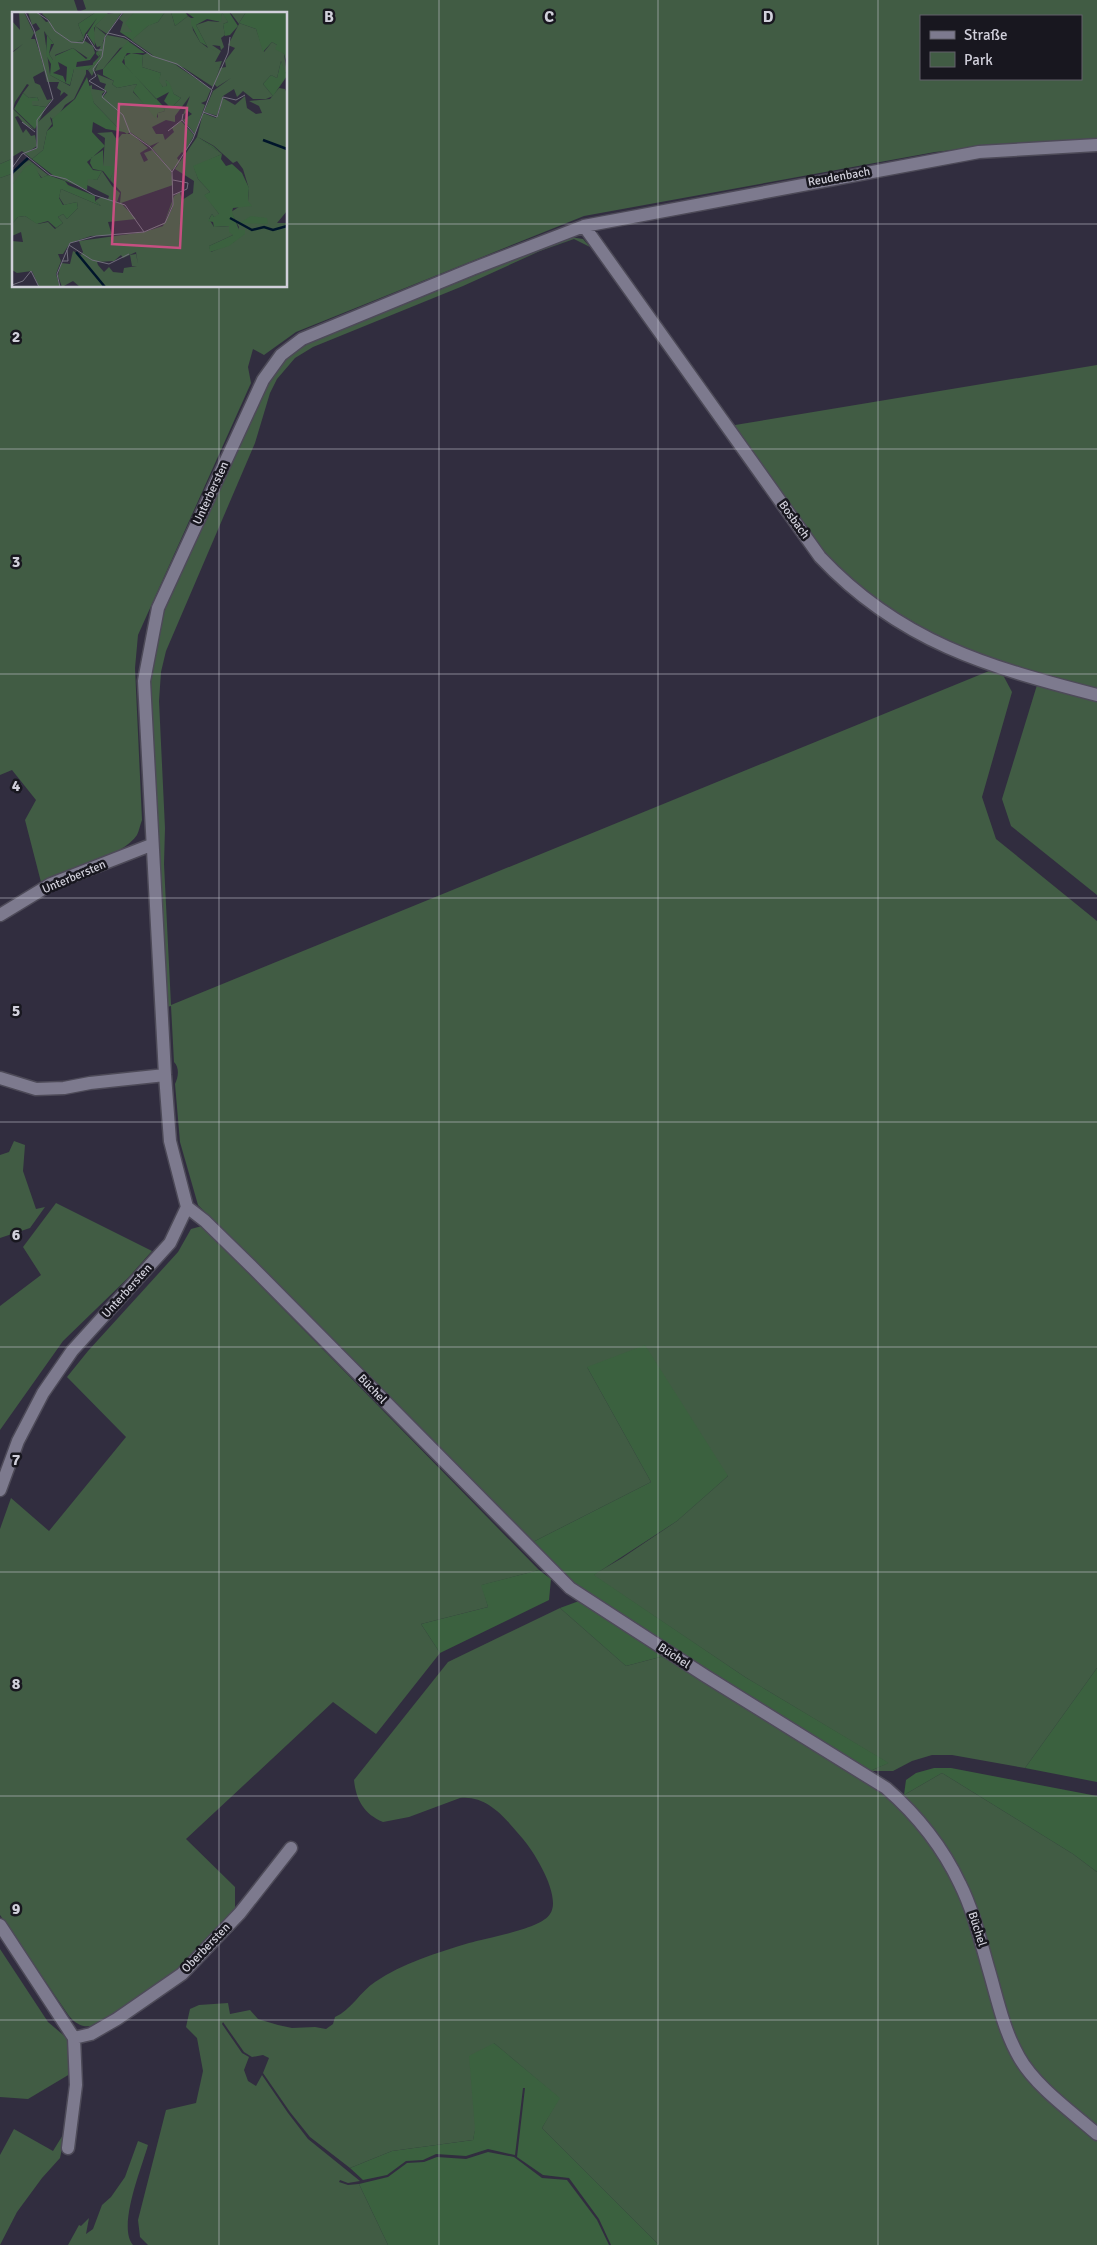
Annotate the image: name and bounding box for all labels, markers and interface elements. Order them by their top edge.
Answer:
text: B [324,7,334,27]
text: C [544,7,554,27]
text: D [763,7,774,27]
inset map [12,12,288,288]
legend [920,15,1082,80]
text: Straße [964,26,1008,44]
text: Park [964,51,993,69]
street label: Reudenbach [807,164,871,190]
text: 2 [12,327,20,347]
street label: Unterbersten [190,459,232,527]
street label: Bosbach [775,498,813,542]
text: 3 [12,552,20,572]
text: 4 [12,776,21,796]
street label: Unterbersten [40,857,108,897]
text: 5 [12,1001,20,1021]
text: 6 [12,1225,21,1245]
street label: Unterbersten [99,1261,155,1321]
street label: Büchel [354,1371,390,1407]
text: 7 [12,1450,21,1470]
street label: Büchel [655,1640,693,1672]
text: 8 [12,1674,21,1694]
text: 9 [12,1899,21,1919]
street label: Büchel [964,1910,990,1949]
street label: Oberbersten [179,1920,233,1976]

